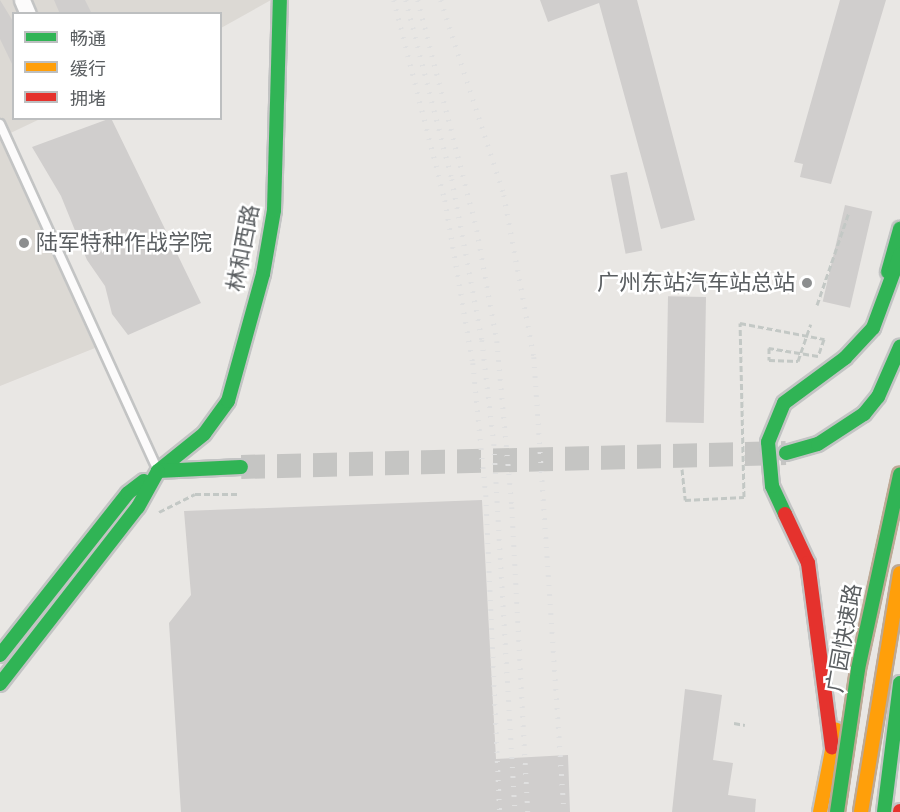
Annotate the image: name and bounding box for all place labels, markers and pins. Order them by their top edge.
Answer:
place label: 陆军特种作战学院 [36,230,212,256]
marker: 陆军特种作战学院 [17,236,31,250]
place label: 广州东站汽车站总站 [597,270,795,296]
marker: 广州东站汽车站总站 [800,276,814,290]

